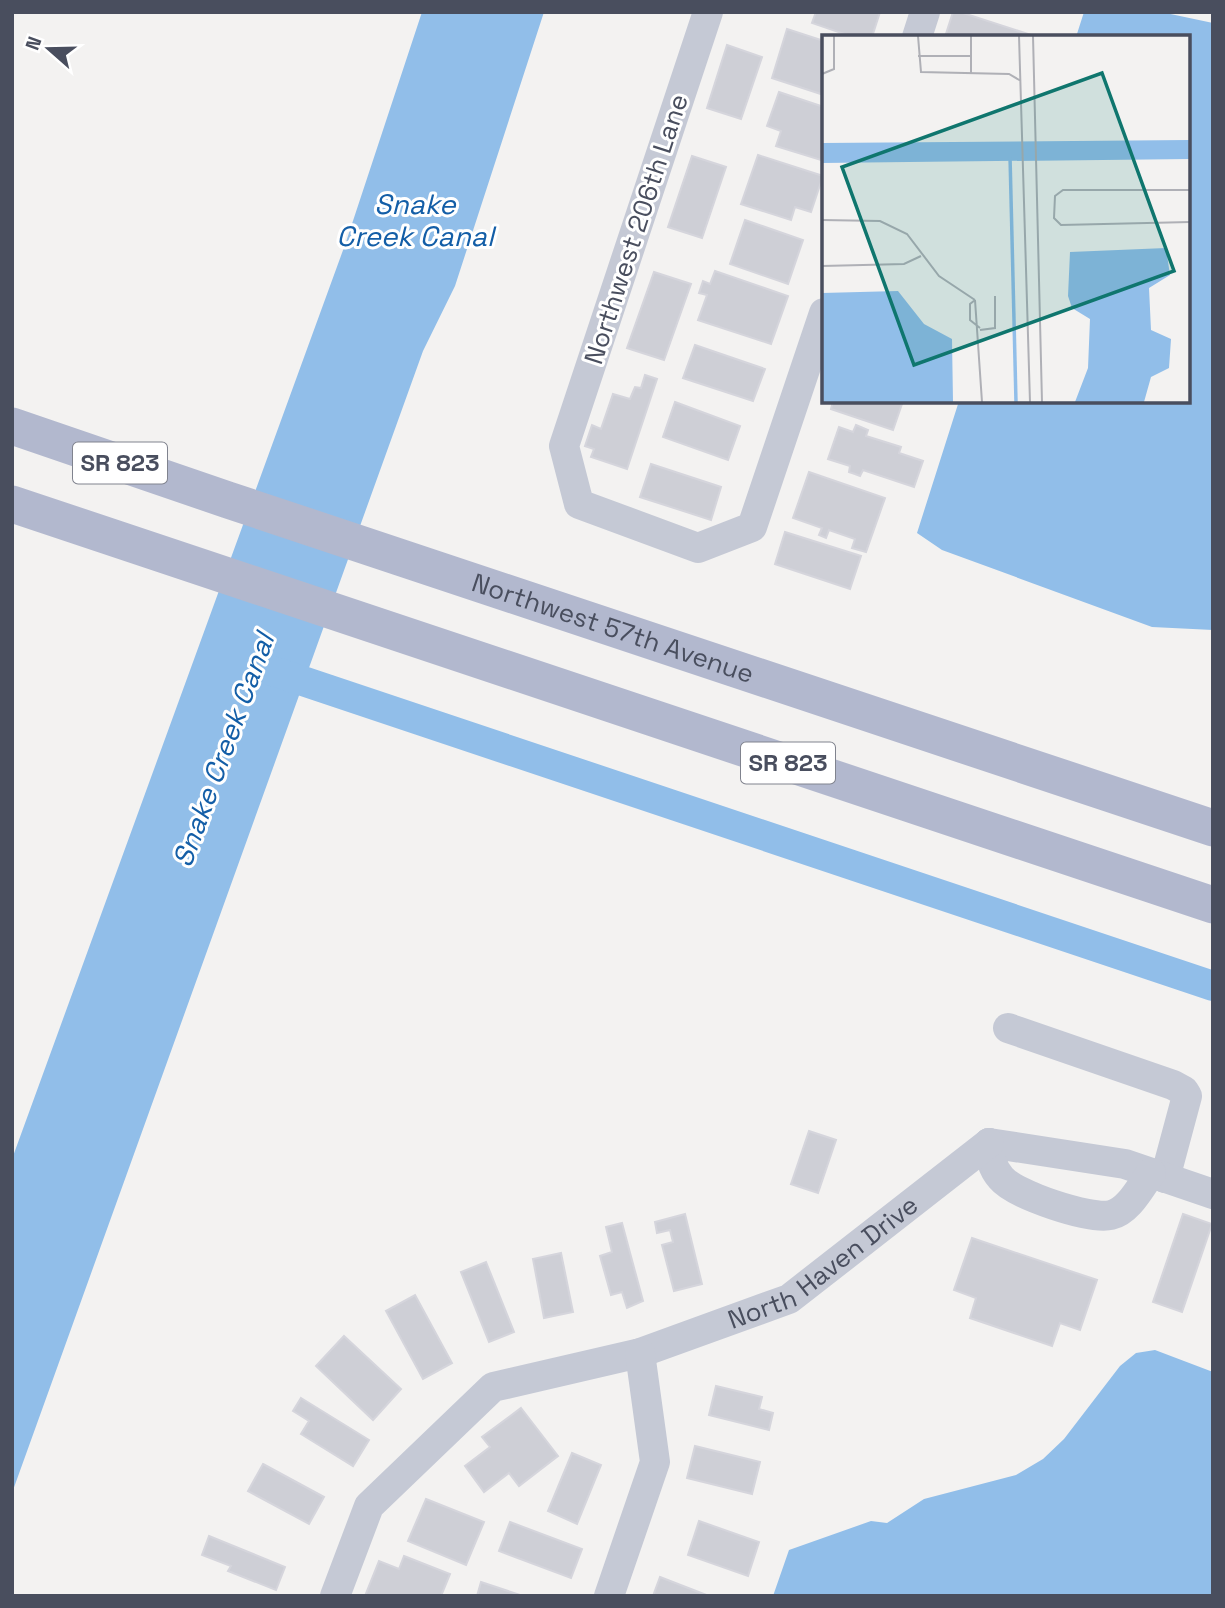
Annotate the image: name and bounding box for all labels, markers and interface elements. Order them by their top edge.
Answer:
north arrow [14,14,84,84]
text: N [20,33,47,54]
inset map [822,35,1190,402]
street label: Northwest 206th Lane [576,90,696,368]
water label: Snake Creek Canal [336,186,497,254]
road number: SR 823 [73,442,167,484]
street label: Northwest 57th Avenue [468,565,758,691]
water label: Snake Creek Canal [164,625,283,872]
road number: SR 823 [741,742,835,784]
street label: North Haven Drive [723,1188,925,1337]

